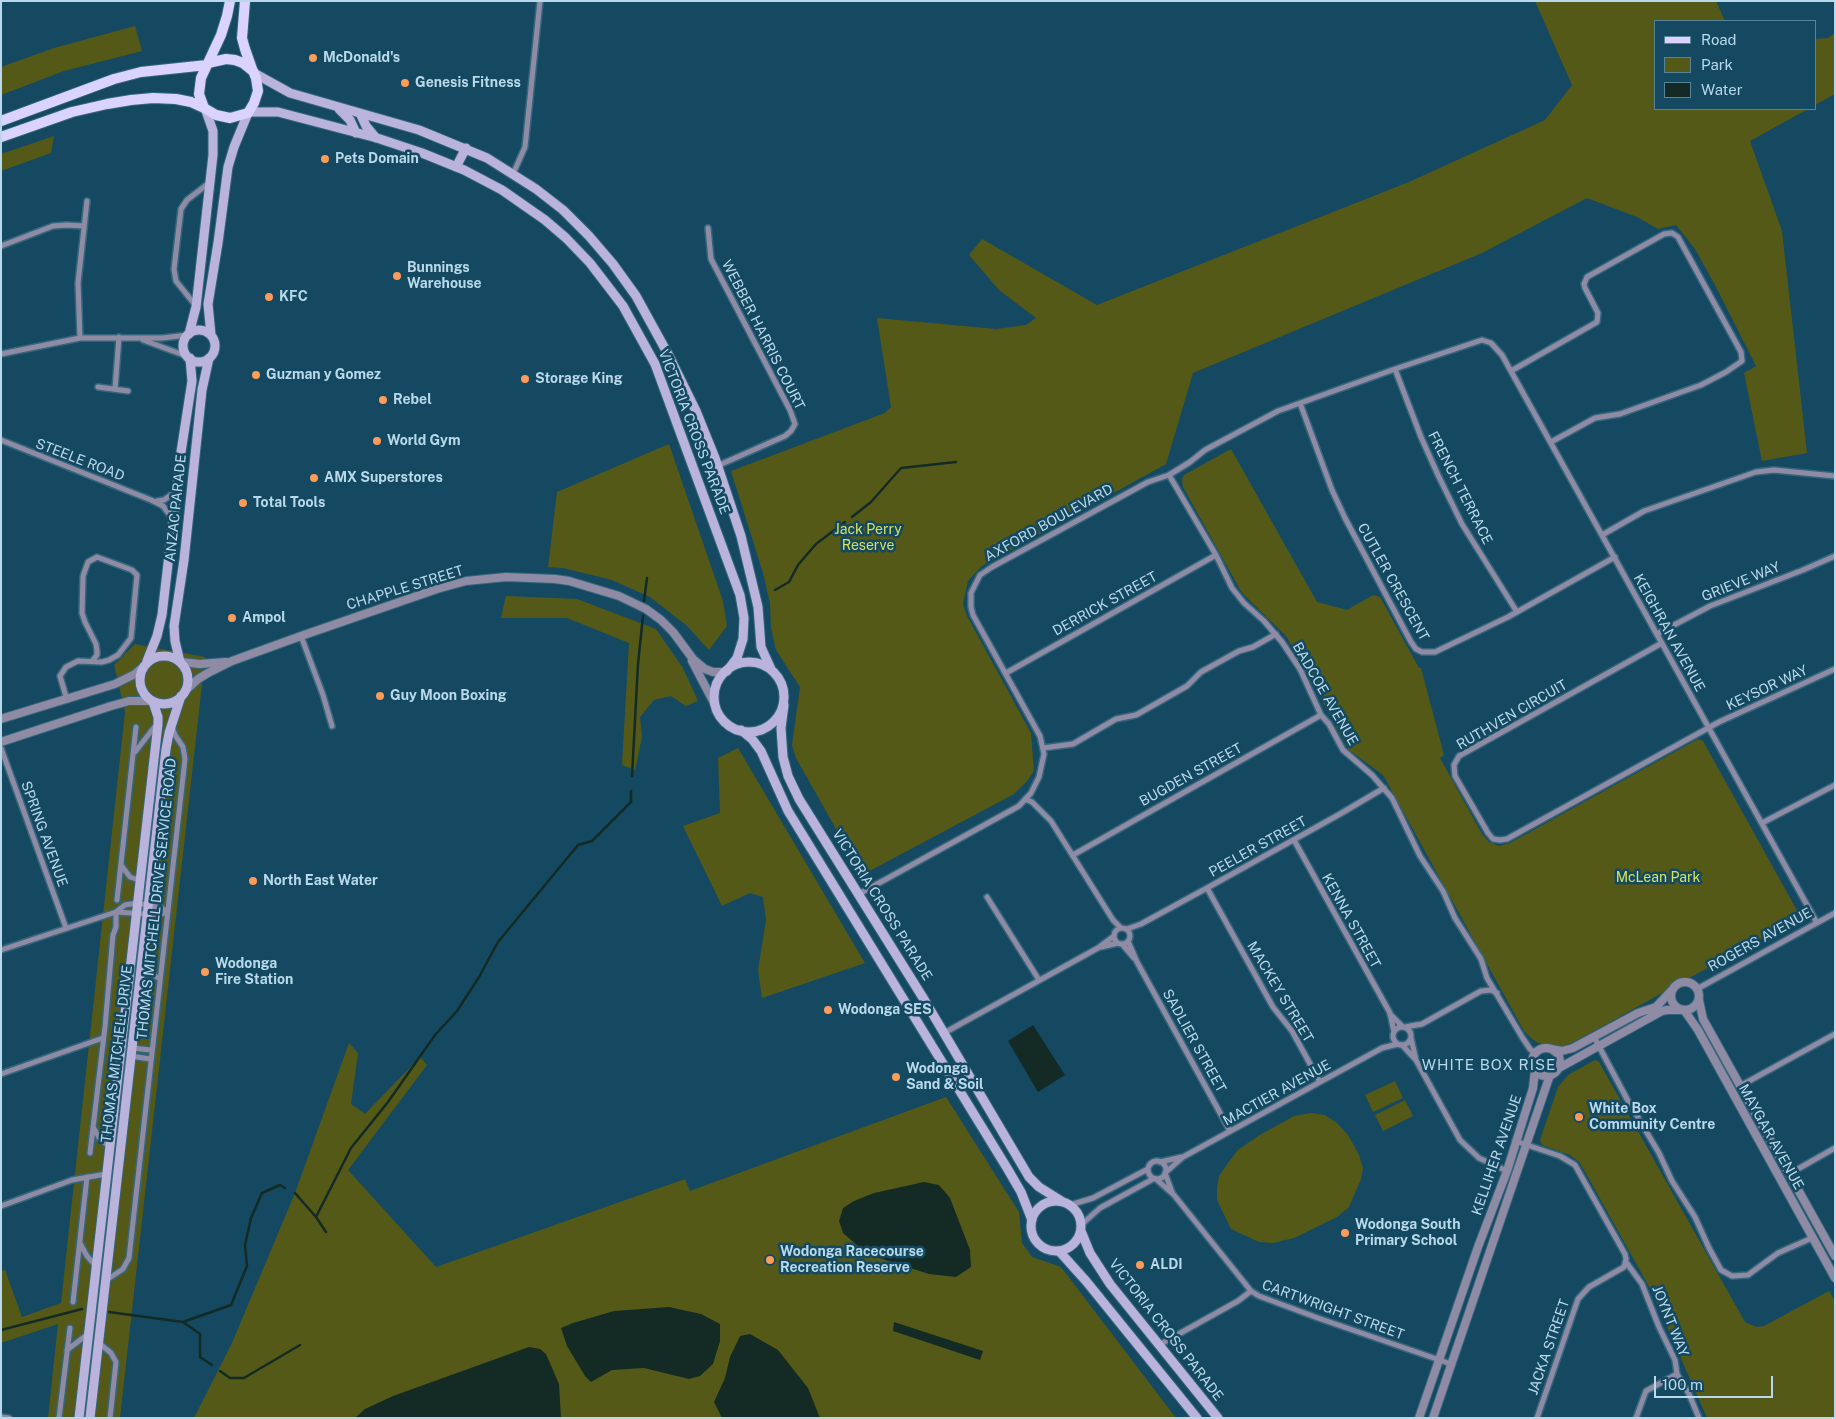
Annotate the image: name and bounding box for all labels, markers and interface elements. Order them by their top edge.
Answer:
legend [1654,20,1816,110]
text: Road [1701,31,1737,48]
place label: McDonald's [323,50,400,66]
marker: McDonald's [307,52,319,64]
text: Park [1701,56,1733,73]
place label: Genesis Fitness [415,75,521,91]
marker: Genesis Fitness [399,77,411,89]
text: Water [1701,81,1743,98]
place label: Pets Domain [335,151,419,167]
marker: Pets Domain [319,153,331,165]
street label: WEBBER HARRIS COURT [718,257,808,413]
place label: Bunnings Warehouse [407,260,482,292]
marker: Bunnings Warehouse [391,270,403,282]
place label: KFC [279,289,308,305]
marker: KFC [263,291,275,303]
street label: VICTORIA CROSS PARADE [655,347,733,517]
place label: Guzman y Gomez [266,367,381,383]
marker: Guzman y Gomez [250,369,262,381]
place label: Storage King [535,371,622,387]
marker: Storage King [519,373,531,385]
place label: Rebel [393,392,432,408]
marker: Rebel [377,394,389,406]
street label: FRENCH TERRACE [1424,429,1496,547]
place label: World Gym [387,433,461,449]
street label: STEELE ROAD [33,435,127,485]
marker: World Gym [371,435,383,447]
street label: ANZAC PARADE [162,454,190,562]
place label: AMX Superstores [324,470,443,486]
marker: AMX Superstores [308,472,320,484]
street label: AXFORD BOULEVARD [982,481,1116,565]
place label: Total Tools [253,495,325,511]
marker: Total Tools [237,497,249,509]
street label: CUTLER CRESCENT [1354,520,1432,644]
park label: Jack Perry Reserve [834,522,902,554]
street label: GRIEVE WAY [1699,559,1783,605]
street label: CHAPPLE STREET [345,562,465,614]
street label: DERRICK STREET [1050,568,1160,640]
street label: KEIGHRAN AVENUE [1630,571,1708,695]
place label: Ampol [242,610,286,626]
marker: Ampol [226,612,238,624]
street label: BADCOE AVENUE [1289,639,1361,749]
street label: KEYSOR WAY [1724,662,1810,714]
street label: RUTHVEN CIRCUIT [1454,677,1570,753]
place label: Guy Moon Boxing [390,688,507,704]
marker: Guy Moon Boxing [374,690,386,702]
street label: BUGDEN STREET [1137,740,1245,810]
street label: THOMAS MITCHELL DRIVE SERVICE ROAD [134,757,180,1041]
street label: SPRING AVENUE [17,779,71,889]
street label: PEELER STREET [1206,813,1310,881]
street label: VICTORIA CROSS PARADE [828,826,936,984]
park label: McLean Park [1616,870,1700,886]
street label: KENNA STREET [1318,871,1384,971]
place label: North East Water [263,873,378,889]
marker: North East Water [247,875,259,887]
street label: ROGERS AVENUE [1705,905,1815,975]
street label: MACKEY STREET [1243,938,1317,1046]
place label: Wodonga Fire Station [215,956,293,989]
street label: THOMAS MITCHELL DRIVE [98,964,136,1144]
marker: Wodonga Fire Station [199,966,211,978]
street label: SADLIER STREET [1159,986,1229,1096]
place label: Wodonga SES [838,1002,932,1018]
marker: Wodonga SES [822,1004,834,1016]
street label: MACTIER AVENUE [1220,1056,1334,1130]
district label: WHITE BOX RISE [1420,1056,1558,1074]
place label: Wodonga Sand & Soil [906,1061,984,1094]
marker: Wodonga Sand & Soil [890,1071,902,1083]
street label: MAYGAR AVENUE [1735,1081,1807,1193]
street label: KELLIHER AVENUE [1468,1093,1526,1217]
place label: White Box Community Centre [1589,1101,1715,1134]
marker: White Box Community Centre [1573,1111,1585,1123]
place label: Wodonga South Primary School [1355,1217,1460,1250]
marker: Wodonga South Primary School [1339,1227,1351,1239]
place label: Wodonga Racecourse Recreation Reserve [780,1244,924,1276]
marker: Wodonga Racecourse Recreation Reserve [764,1254,776,1266]
street label: VICTORIA CROSS PARADE [1105,1256,1227,1404]
place label: ALDI [1150,1257,1183,1273]
marker: ALDI [1134,1259,1146,1271]
street label: CARTWRIGHT STREET [1260,1276,1406,1344]
street label: JOYNT WAY [1648,1283,1692,1359]
street label: JACKA STREET [1525,1297,1573,1397]
scale bar [1656,1366,1775,1398]
text: 100 m [1662,1376,1703,1393]

